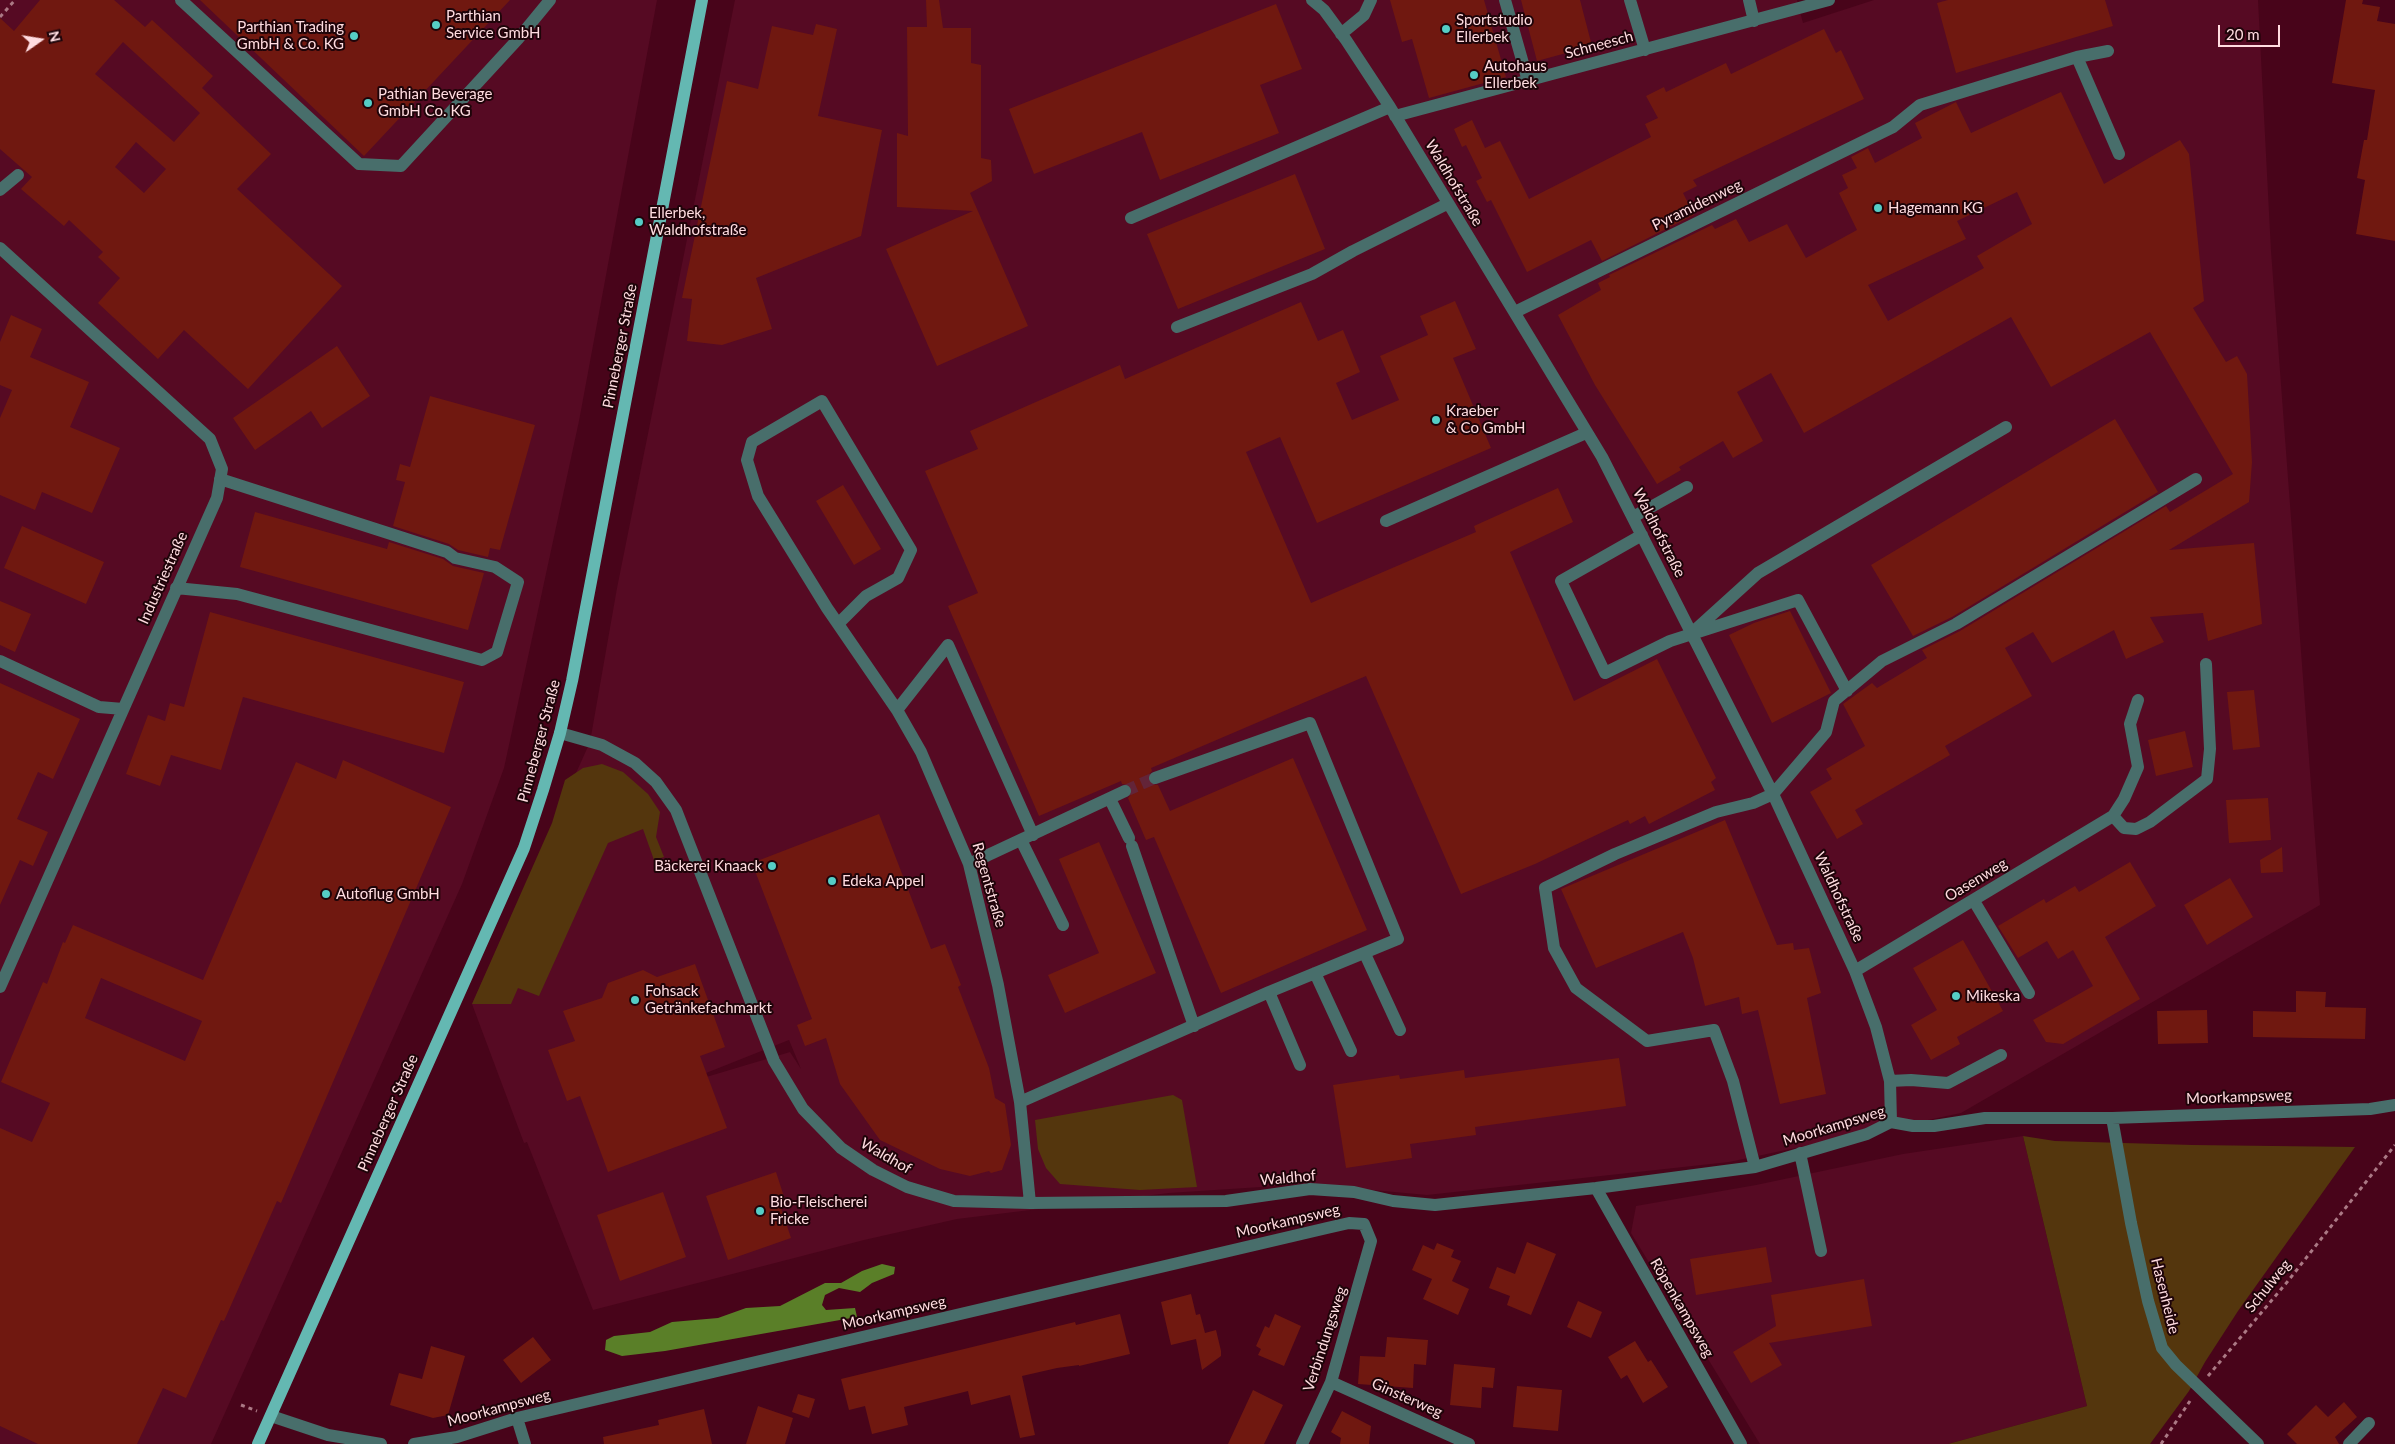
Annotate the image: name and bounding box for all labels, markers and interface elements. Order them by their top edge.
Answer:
place label: Parthian Service GmbH [446,7,540,42]
place label: Sportstudio Ellerbek [1456,11,1532,46]
north arrow [15,15,65,65]
scale bar [2220,15,2282,47]
place label: Parthian Trading GmbH & Co. KG [237,18,344,53]
marker: Parthian Service GmbH [430,19,442,31]
marker: Sportstudio Ellerbek [1440,23,1452,35]
text: 20 m [2226,25,2260,43]
street label: Schneesch [1563,27,1635,63]
text: N [46,29,65,44]
marker: Parthian Trading GmbH & Co. KG [348,30,360,42]
place label: Autohaus Ellerbek [1484,57,1547,92]
marker: Autohaus Ellerbek [1468,69,1480,81]
place label: Pathian Beverage GmbH Co. KG [378,85,492,120]
marker: Pathian Beverage GmbH Co. KG [362,97,374,109]
street label: Waldhofstraße [1421,137,1487,229]
street label: Pyramidenweg [1649,176,1745,234]
place label: Hagemann KG [1888,199,1983,217]
marker: Hagemann KG [1872,202,1884,214]
place label: Ellerbek, Waldhofstraße [649,204,746,239]
marker: Ellerbek, Waldhofstraße [633,216,645,228]
street label: Pinneberger Straße [599,282,641,410]
place label: Kraeber & Co GmbH [1446,402,1526,437]
marker: Kraeber & Co GmbH [1430,414,1442,426]
street label: Waldhofstraße [1629,486,1689,580]
street label: Industriestraße [135,529,191,627]
street label: Pinneberger Straße [514,678,564,804]
street label: Regentstraße [968,841,1010,929]
street label: Waldhofstraße [1810,849,1868,945]
street label: Oasenweg [1942,854,2010,906]
place label: Bäckerei Knaack [654,857,762,875]
marker: Bäckerei Knaack [766,860,778,872]
place label: Edeka Appel [842,872,924,890]
marker: Edeka Appel [826,875,838,887]
place label: Autoflug GmbH [336,885,440,903]
marker: Autoflug GmbH [320,888,332,900]
place label: Fohsack Getränkefachmarkt [645,982,772,1017]
place label: Mikeska [1966,987,2020,1005]
marker: Mikeska [1950,990,1962,1002]
marker: Fohsack Getränkefachmarkt [629,994,641,1006]
street label: Pinneberger Straße [354,1052,422,1174]
street label: Moorkampsweg [2186,1086,2292,1108]
street label: Moorkampsweg [1781,1102,1887,1150]
street label: Waldhof [857,1134,915,1178]
street label: Waldhof [1259,1167,1317,1189]
place label: Bio-Fleischerei Fricke [770,1193,867,1228]
street label: Moorkampsweg [1234,1200,1342,1242]
marker: Bio-Fleischerei Fricke [754,1205,766,1217]
street label: Röpenkampsweg [1646,1255,1718,1361]
street label: Hasenheide [2147,1256,2183,1336]
street label: Schulweg [2241,1256,2295,1316]
street label: Verbindungsweg [1300,1284,1350,1394]
street label: Moorkampsweg [840,1292,948,1334]
street label: Ginsterweg [1369,1374,1445,1422]
street label: Moorkampsweg [446,1386,552,1430]

